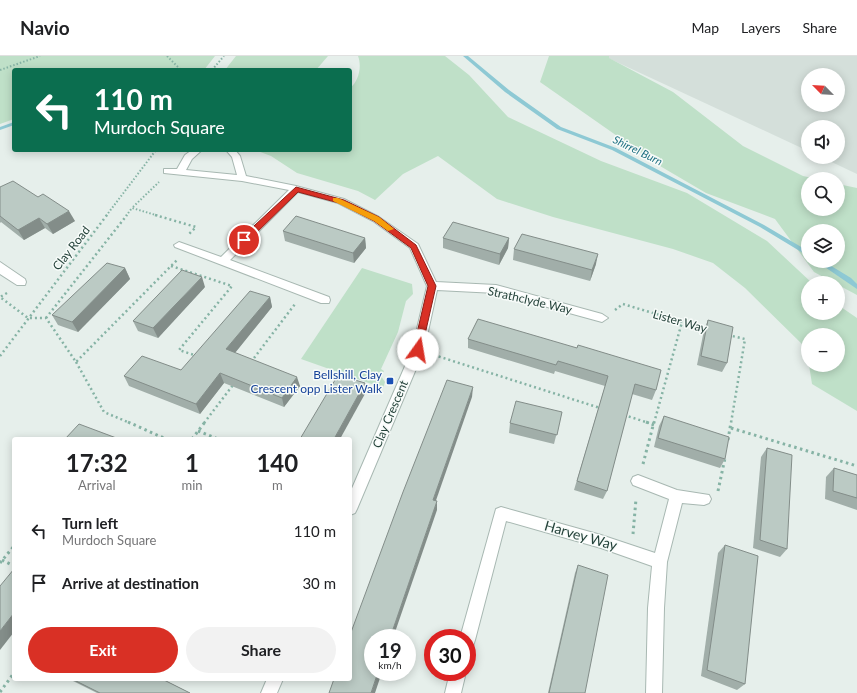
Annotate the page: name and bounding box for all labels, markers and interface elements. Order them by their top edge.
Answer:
text: Navio [20,16,70,39]
text: Map [691,19,719,36]
text: Layers [741,19,781,36]
text: Share [803,19,837,36]
north arrow [801,68,845,112]
map controls [801,68,845,372]
text: 110 m [94,82,173,116]
icon: left [28,84,80,136]
text: Murdoch Square [94,116,225,138]
button: sound [801,120,845,164]
water label: Shirrel Burn [611,132,665,168]
button: search [801,172,845,216]
street label: Clay Road [49,223,93,273]
pin [227,223,261,257]
button: layers [801,224,845,268]
icon: arrive [233,229,255,251]
button: + [801,276,845,320]
street label: Strathclyde Way [486,283,574,317]
street label: Lister Way [651,306,710,336]
button: − [801,328,845,372]
position arrow [397,329,439,371]
place label: Bellshill, Clay Crescent opp Lister Walk [251,367,383,396]
marker: Bellshill, Clay Crescent opp Lister Walk [385,376,395,386]
street label: Clay Crescent [369,377,411,450]
text: 17:32 [66,448,128,477]
text: 1 [185,448,199,477]
text: 140 [256,448,298,477]
text: Arrival [78,477,115,493]
text: min [182,477,203,493]
text: m [272,477,283,493]
text: Turn left [62,514,118,532]
street label: Harvey Way [543,517,620,554]
icon: left [28,520,50,542]
text: 110 m [294,522,336,540]
text: Murdoch Square [62,532,156,548]
icon: arrive [28,572,50,594]
text: Arrive at destination [62,574,199,592]
text: 30 m [302,574,336,592]
button: Exit [28,627,178,673]
button: Share [186,627,336,673]
speed limit sign: 30 [424,629,476,681]
text: 19 [378,638,402,662]
text: km/h [378,659,402,671]

